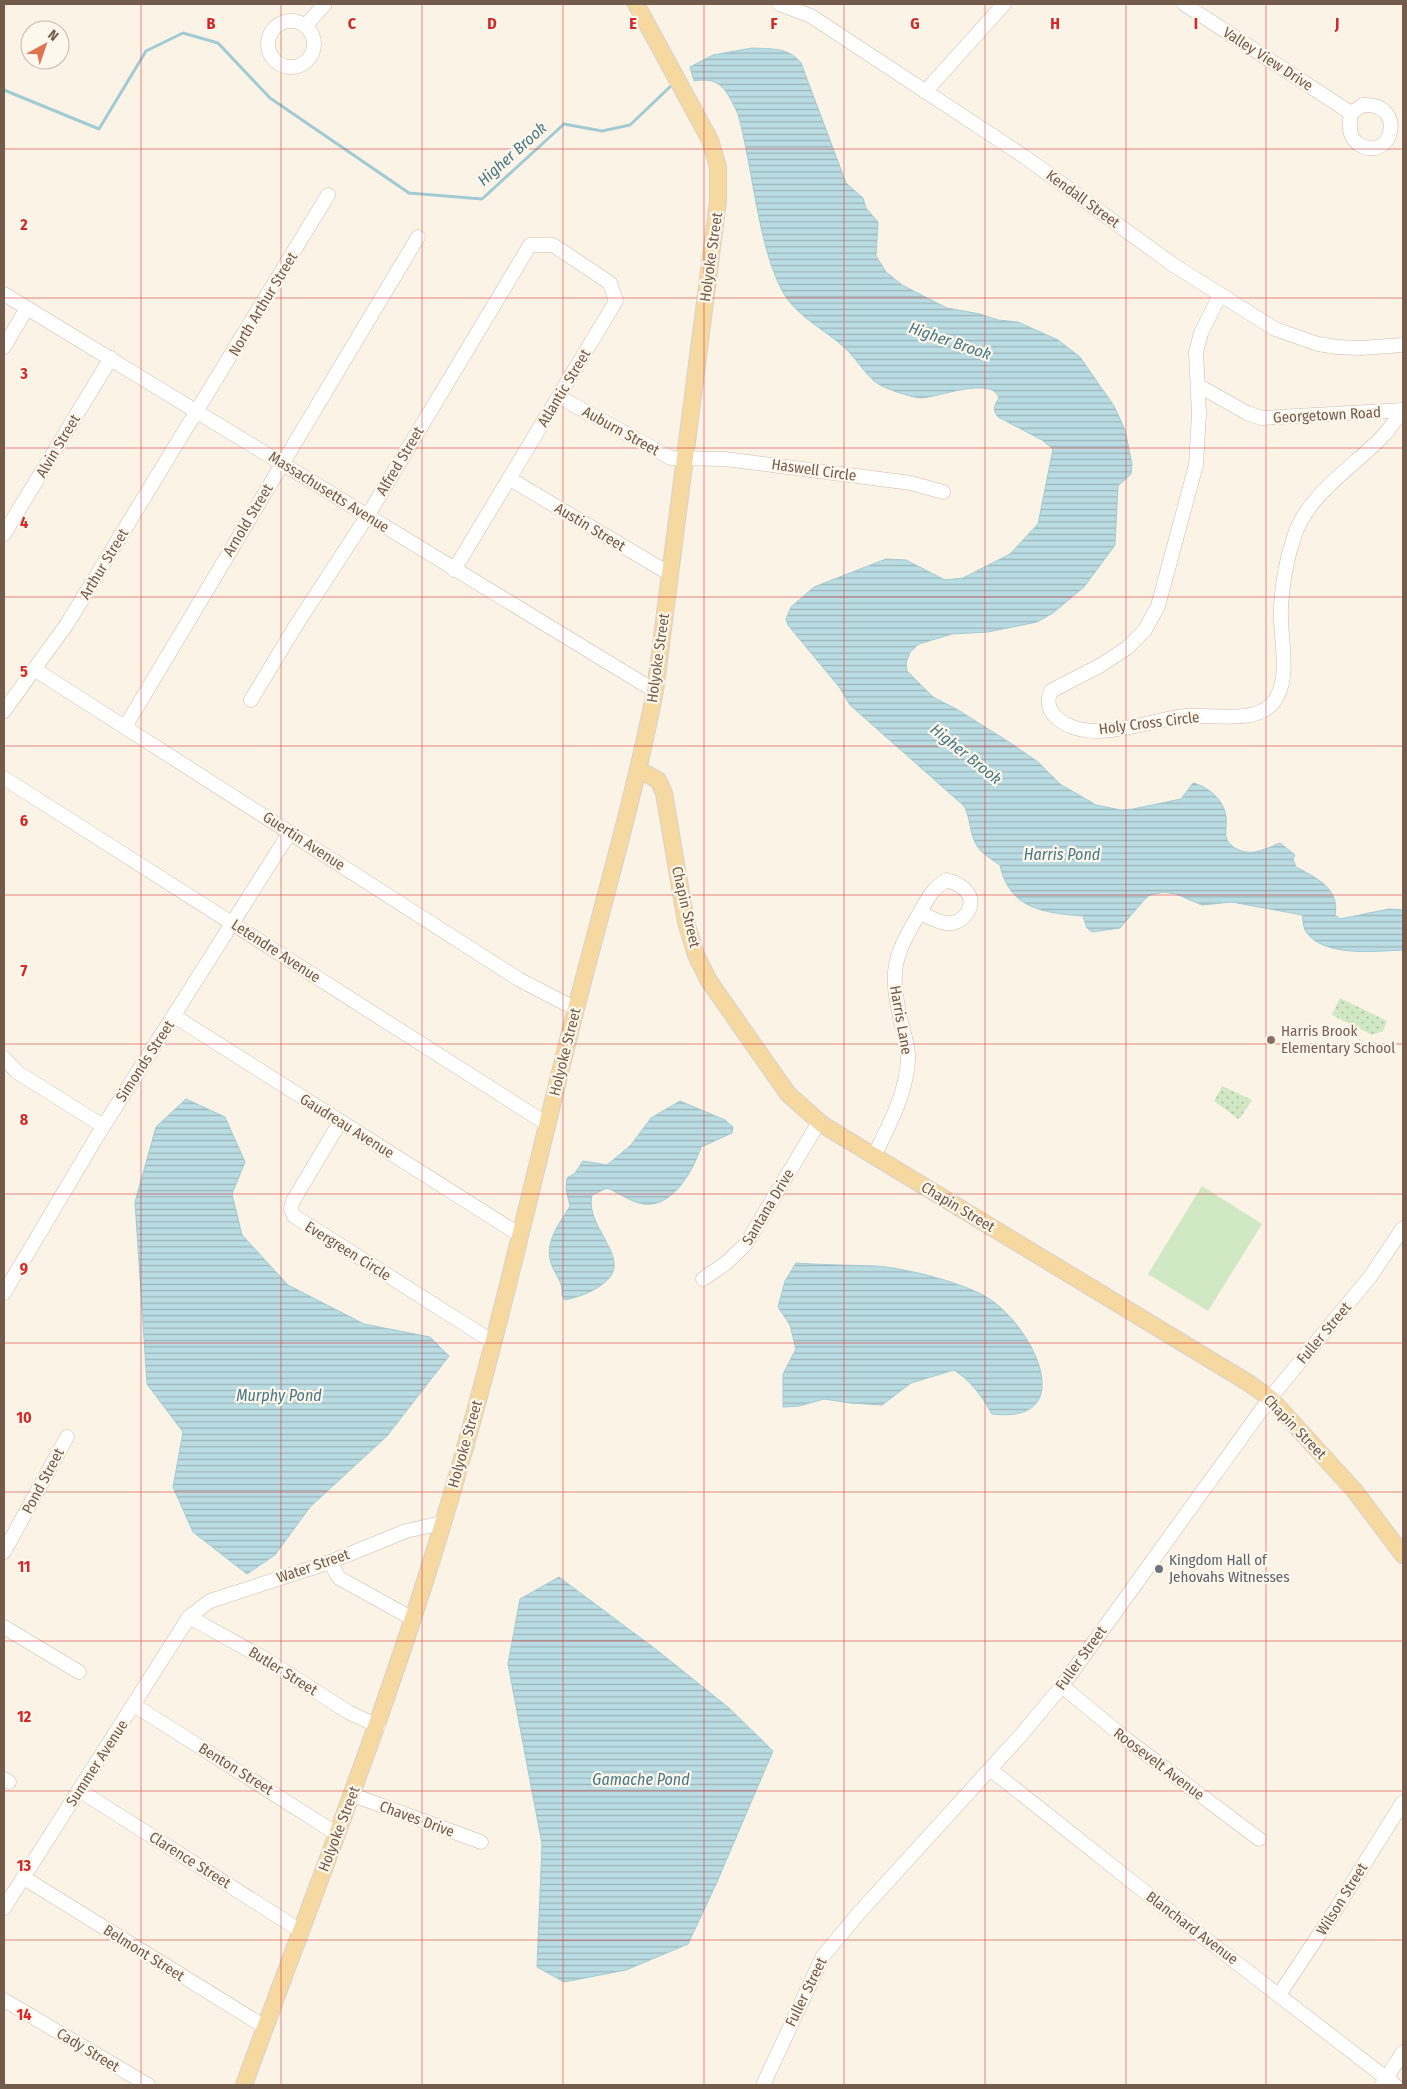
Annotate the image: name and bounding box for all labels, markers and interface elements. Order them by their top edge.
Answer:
text: B [207,14,216,33]
text: C [348,14,357,33]
text: D [487,14,497,33]
text: E [629,14,637,33]
text: F [770,14,778,33]
text: G [910,14,920,33]
text: H [1050,14,1060,33]
text: I [1194,14,1198,33]
text: J [1334,14,1339,33]
north arrow [20,20,70,70]
street label: Valley View Drive [1220,23,1316,95]
text: N [44,26,62,45]
water label: Higher Brook [474,118,550,190]
street label: Kendall Street [1043,166,1123,232]
street label: Holyoke Street [696,211,726,303]
text: 2 [19,215,28,234]
street label: North Arthur Street [225,249,301,359]
water label: Higher Brook [906,318,994,364]
street label: Atlantic Street [534,346,594,430]
text: 3 [19,364,28,383]
street label: Auburn Street [579,402,663,460]
street label: Georgetown Road [1273,403,1381,427]
street label: Alvin Street [32,411,84,481]
street label: Alfred Street [372,423,428,499]
street label: Massachusetts Avenue [265,448,393,536]
street label: Haswell Circle [771,455,857,485]
street label: Arnold Street [219,480,277,559]
street label: Austin Street [551,499,629,555]
text: 4 [20,513,28,532]
street label: Arthur Street [76,525,132,603]
street label: Holyoke Street [643,612,673,704]
text: 5 [20,662,28,681]
street label: Holy Cross Circle [1098,708,1200,738]
water label: Higher Brook [927,720,1005,788]
street label: Guertin Avenue [260,808,348,874]
text: 6 [20,811,28,830]
water label: Harris Pond [1024,845,1101,864]
street label: Chapin Street [668,865,704,949]
street label: Letendre Avenue [228,916,324,986]
text: 7 [21,961,28,980]
street label: Harris Lane [886,984,916,1056]
street label: Holyoke Street [545,1006,585,1098]
street label: Simonds Street [112,1017,178,1105]
place label: Harris Brook Elementary School [1281,1022,1395,1057]
marker: Harris Brook Elementary School [1265,1034,1277,1046]
street label: Gaudreau Avenue [297,1090,397,1162]
text: 8 [20,1110,29,1129]
street label: Santana Drive [738,1166,798,1248]
street label: Chapin Street [918,1178,998,1236]
street label: Evergreen Circle [302,1217,394,1285]
text: 9 [20,1259,28,1278]
street label: Fuller Street [1293,1299,1355,1367]
water label: Murphy Pond [236,1386,322,1405]
street label: Chapin Street [1260,1391,1330,1463]
street label: Holyoke Street [444,1398,486,1490]
text: 10 [16,1408,32,1427]
street label: Pond Street [18,1445,68,1517]
street label: Water Street [274,1545,352,1587]
place label: Kingdom Hall of Jehovahs Witnesses [1169,1551,1290,1586]
text: 11 [17,1557,31,1576]
marker: Kingdom Hall of Jehovahs Witnesses [1153,1563,1165,1575]
street label: Fuller Street [1052,1622,1110,1694]
street label: Butler Street [245,1643,321,1699]
text: 12 [17,1707,32,1726]
street label: Summer Avenue [62,1716,132,1810]
street label: Roosevelt Avenue [1110,1724,1208,1804]
street label: Benton Street [195,1739,277,1799]
water label: Gamache Pond [592,1770,690,1789]
street label: Holyoke Street [314,1784,364,1874]
street label: Chaves Drive [377,1797,457,1841]
street label: Clarence Street [146,1828,234,1892]
text: 13 [17,1856,32,1875]
street label: Wilson Street [1313,1860,1371,1938]
street label: Blanchard Avenue [1142,1888,1242,1968]
street label: Belmont Street [100,1921,188,1985]
street label: Fuller Street [782,1954,831,2030]
text: 14 [17,2005,32,2024]
street label: Cady Street [53,2024,123,2076]

